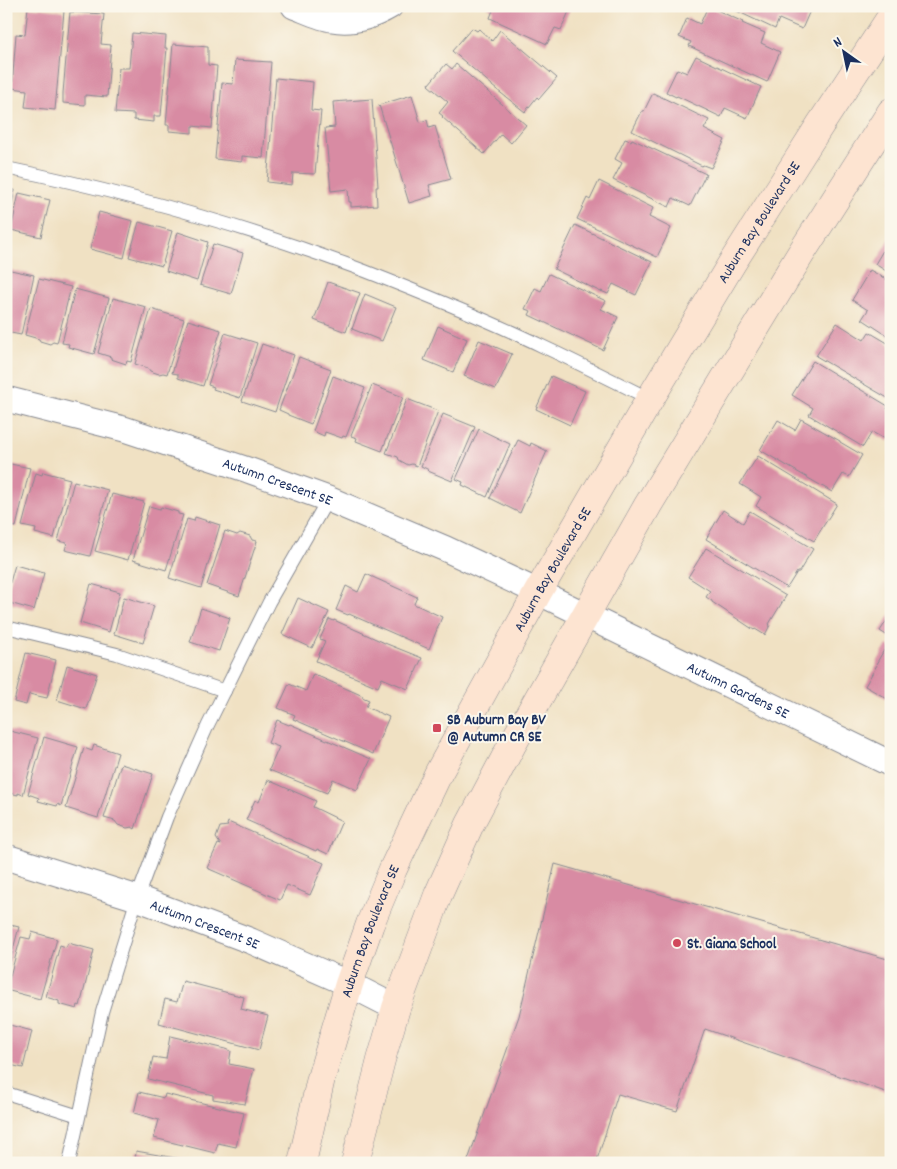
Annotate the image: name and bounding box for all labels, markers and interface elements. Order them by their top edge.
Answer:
north arrow [820,28,870,78]
text: N [830,32,846,53]
street label: Auburn Bay Boulevard SE [713,158,807,288]
street label: Autumn Crescent SE [219,453,336,513]
street label: Auburn Bay Boulevard SE [509,503,598,636]
street label: Autumn Gardens SE [683,657,792,726]
place label: SB Auburn Bay BV @ Autumn CR SE [447,710,546,749]
marker: SB Auburn Bay BV @ Autumn CR SE [431,722,443,734]
street label: Auburn Bay Boulevard SE [337,861,407,1001]
street label: Autumn Crescent SE [147,895,263,956]
place label: St. Giana School [687,934,777,956]
marker: St. Giana School [671,937,683,949]

